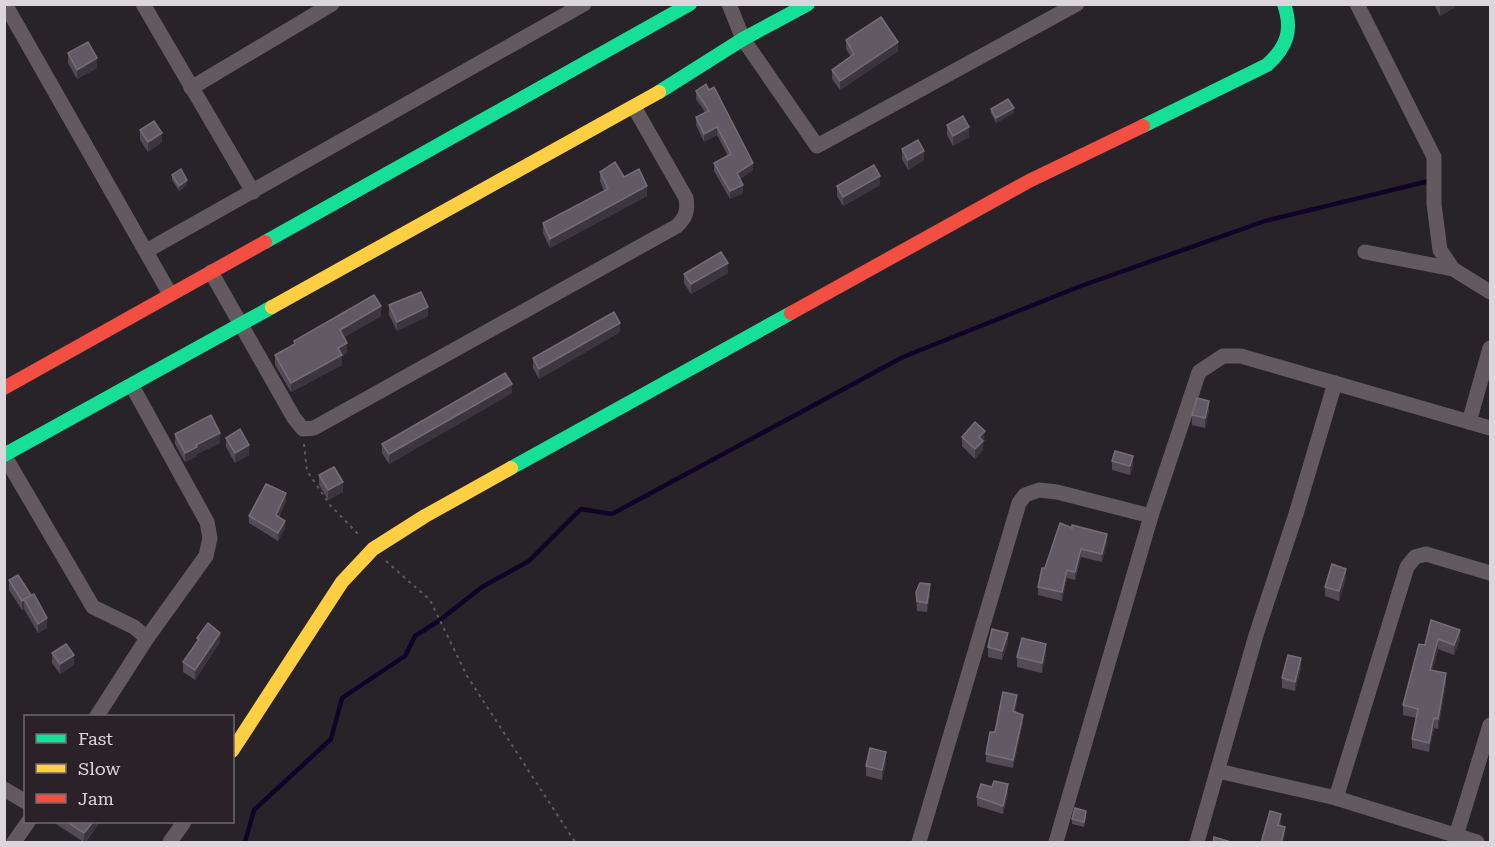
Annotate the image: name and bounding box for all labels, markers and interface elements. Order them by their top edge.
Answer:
legend [24,715,234,823]
text: Fast [78,728,113,749]
text: Slow [78,758,120,779]
text: Jam [78,788,114,809]

